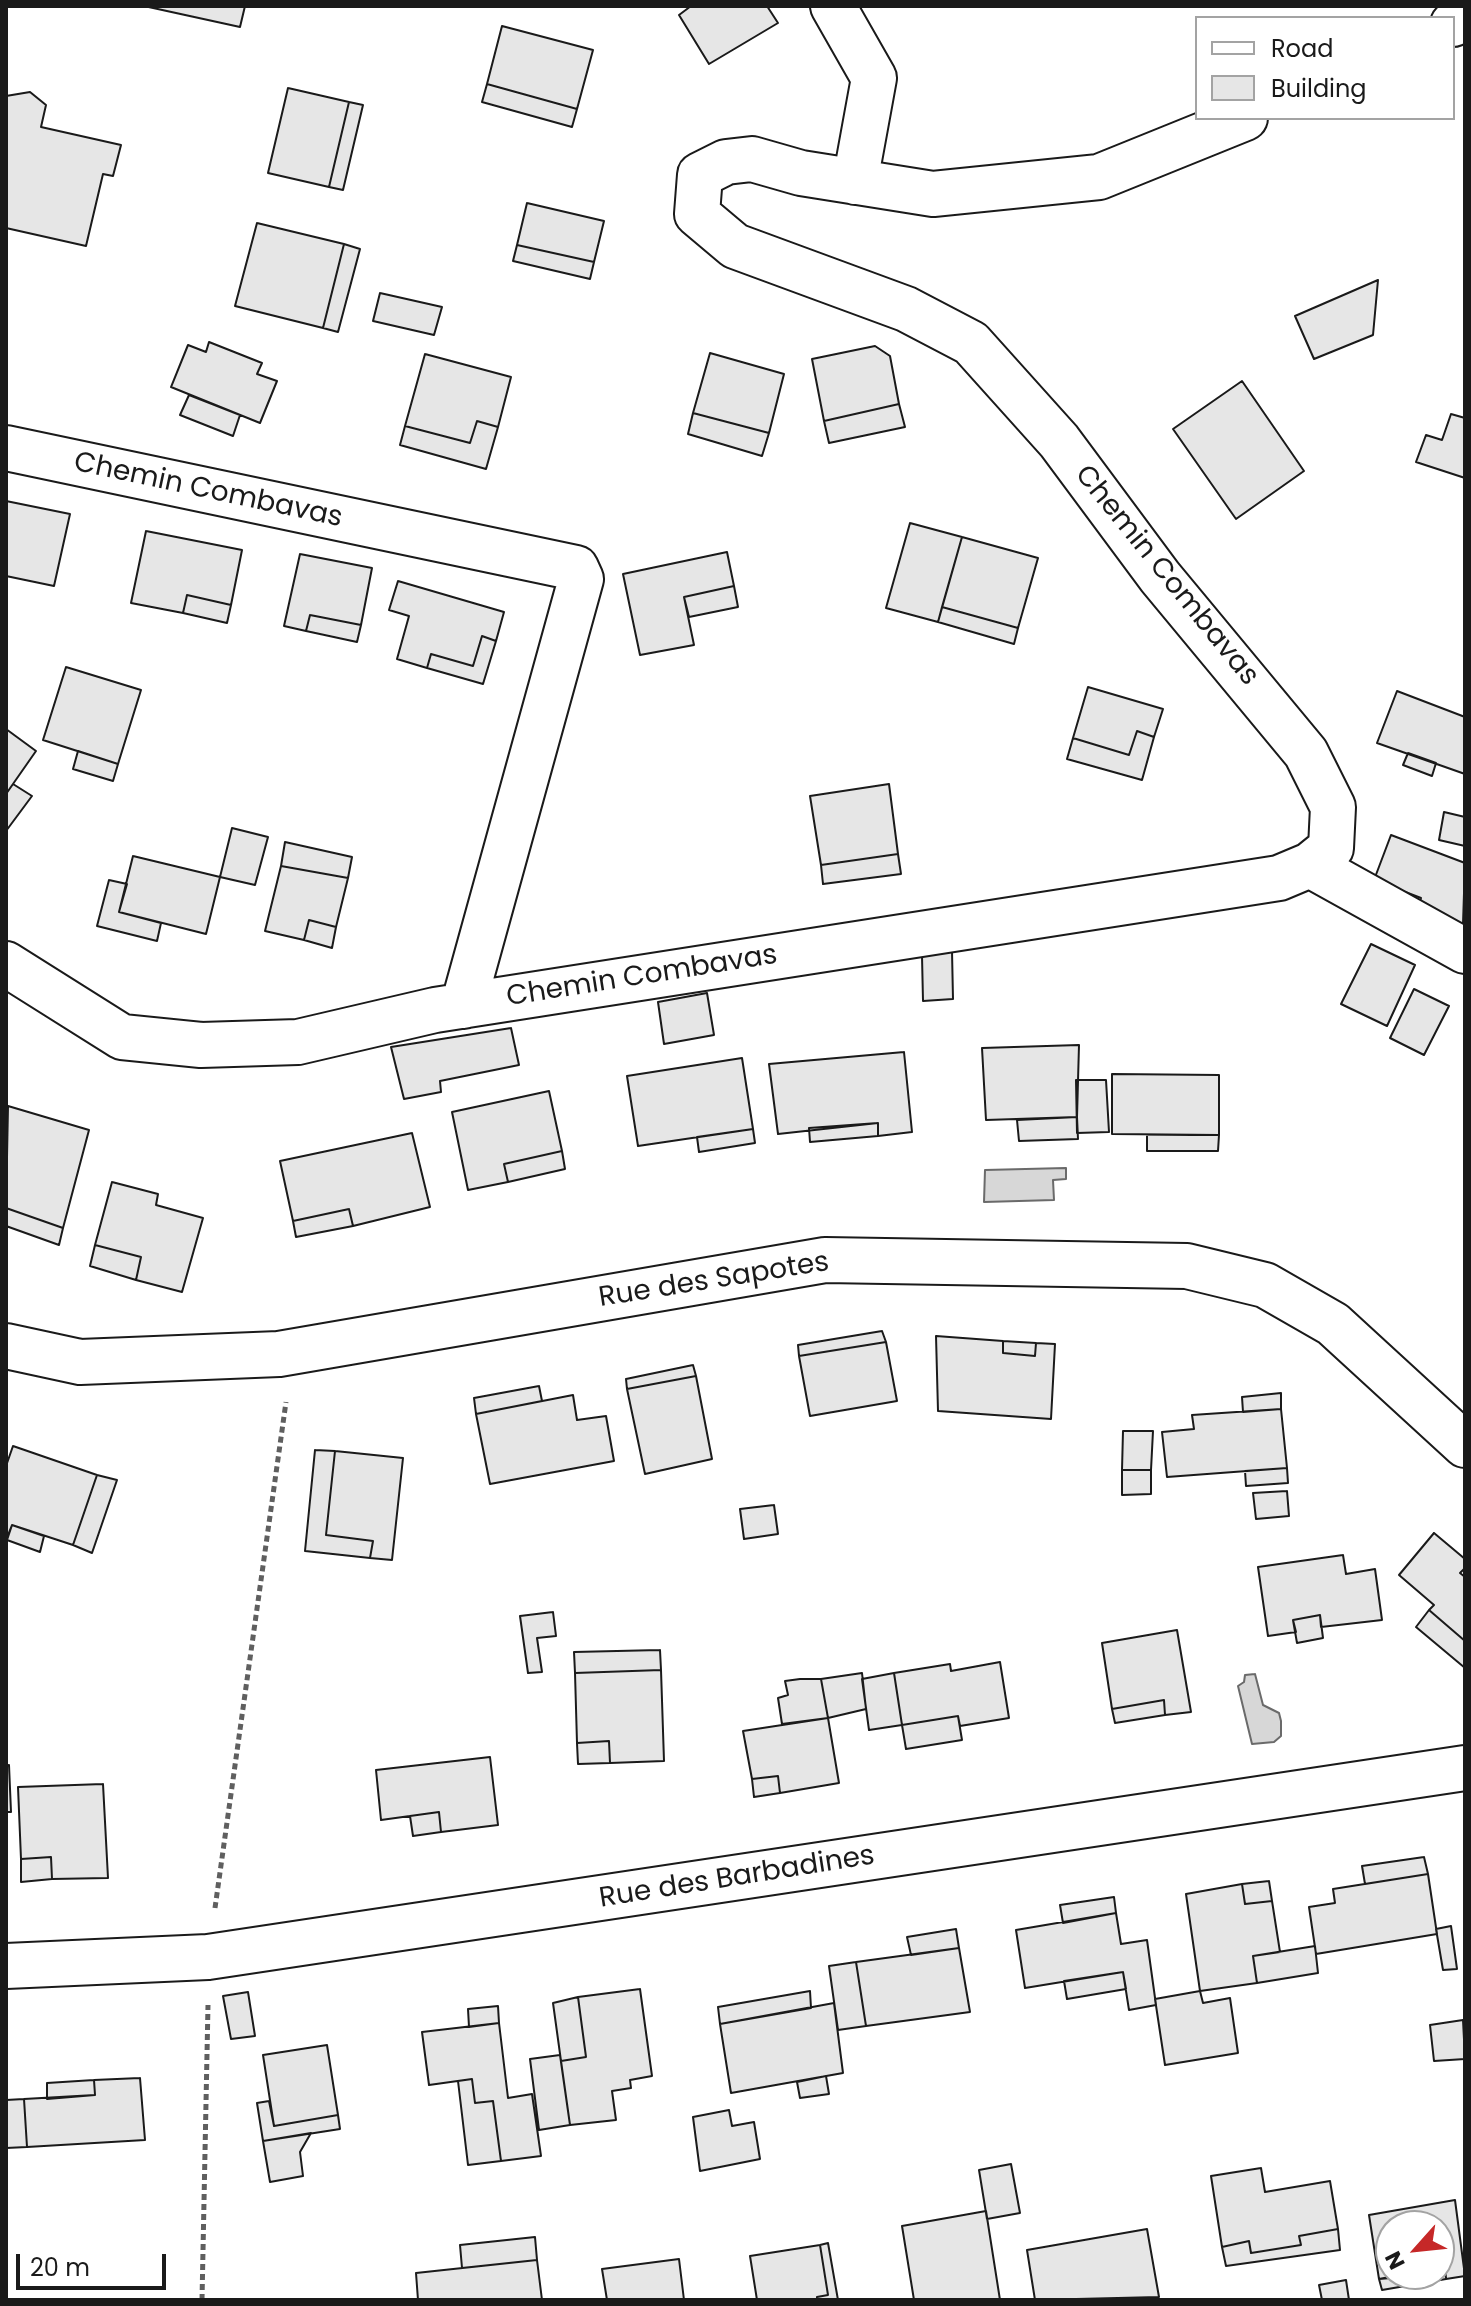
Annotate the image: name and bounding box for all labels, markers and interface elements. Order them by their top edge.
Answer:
legend [1195,16,1455,120]
text: Road [1271,32,1333,65]
text: Building [1271,72,1367,105]
street label: Chemin Combavas [71,446,345,536]
street label: Chemin Combavas [1067,459,1265,693]
street label: Chemin Combavas [504,939,780,1015]
street label: Rue des Sapotes [597,1246,831,1316]
street label: Rue des Barbadines [597,1840,877,1916]
north arrow [1375,2210,1455,2290]
scale bar [20,2238,170,2288]
text: N [1377,2246,1413,2275]
text: 20 m [30,2251,90,2284]

